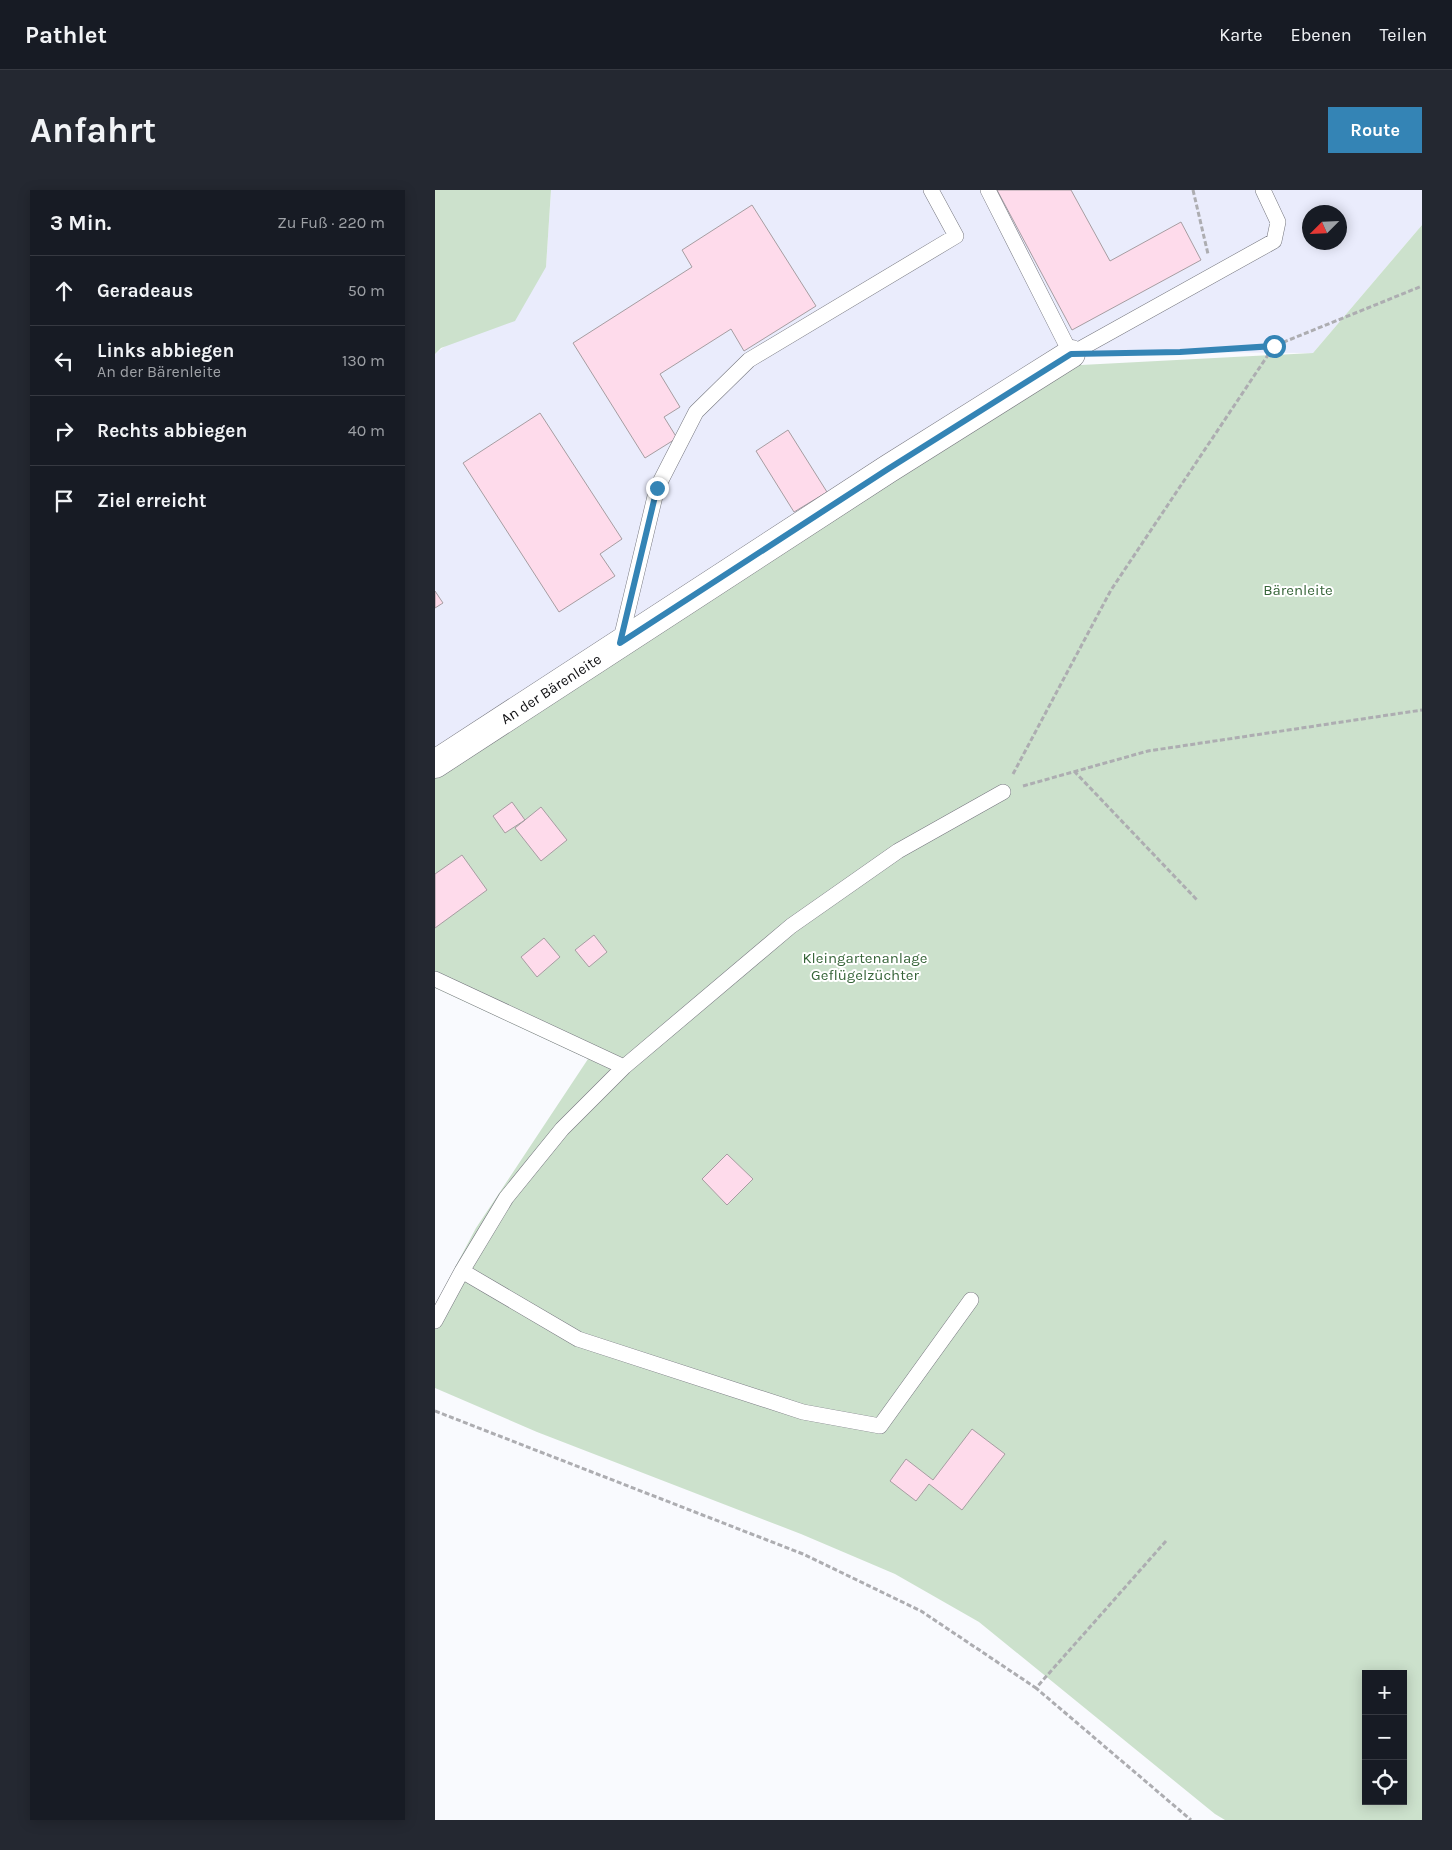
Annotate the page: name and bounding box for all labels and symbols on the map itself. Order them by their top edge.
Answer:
north arrow [1302,205,1347,250]
route start [1263,335,1286,358]
route end [646,477,669,500]
park label: Bärenleite [1263,581,1333,599]
street label: An der Bärenleite [497,650,605,728]
park label: Kleingartenanlage Geflügelzüchter [802,949,928,984]

